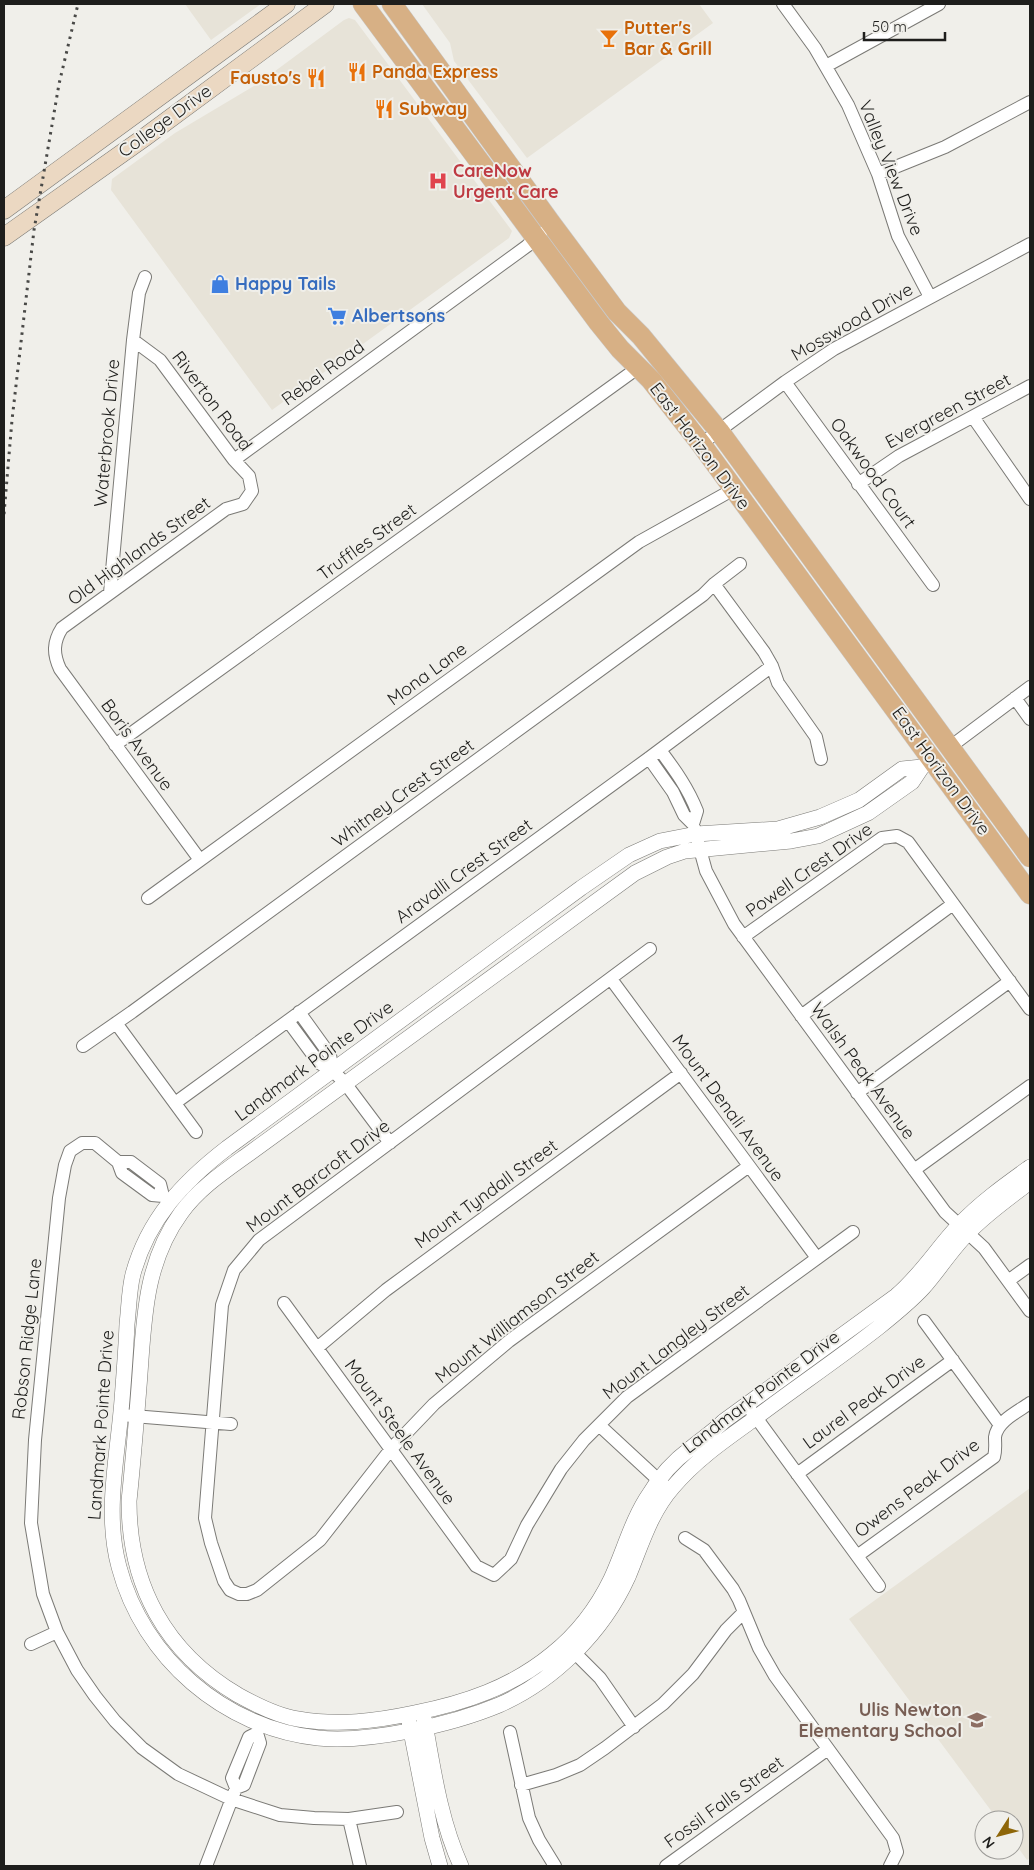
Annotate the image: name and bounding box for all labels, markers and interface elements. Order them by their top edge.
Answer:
scale bar [864,10,945,42]
place label: Putter's Bar & Grill [624,16,712,60]
text: 50 m [872,17,907,36]
bar icon: Putter's Bar & Grill [598,27,620,49]
place label: Panda Express [372,60,499,83]
restaurant icon: Panda Express [346,61,368,83]
place label: Fausto's [230,66,301,89]
restaurant icon: Fausto's [305,67,327,89]
street label: College Drive [113,79,216,162]
place label: Subway [399,97,467,120]
street label: Valley View Drive [854,97,929,239]
restaurant icon: Subway [373,98,395,120]
place label: CareNow Urgent Care [453,159,559,203]
hospital icon: CareNow Urgent Care [427,170,449,192]
place label: Happy Tails [235,272,336,295]
shop icon: Happy Tails [209,273,231,295]
street label: Mosswood Drive [787,277,917,366]
place label: Albertsons [352,304,445,327]
supermarket icon: Albertsons [326,305,348,327]
street label: Rebel Road [277,335,369,410]
street label: Riverton Road [167,346,257,455]
street label: Waterbrook Drive [89,358,124,508]
street label: Evergreen Street [881,368,1014,453]
street label: East Horizon Drive [645,378,756,514]
street label: Oakwood Court [826,413,921,533]
street label: Old Highlands Street [63,491,215,610]
street label: Truffles Street [313,498,421,585]
street label: Mona Lane [382,637,471,710]
street label: Boris Avenue [96,694,179,795]
street label: East Horizon Drive [887,702,996,839]
street label: Whitney Crest Street [327,733,478,852]
street label: Aravalli Crest Street [391,813,537,928]
street label: Powell Crest Drive [741,817,877,922]
street label: Landmark Pointe Drive [230,995,398,1126]
street label: Walsh Peak Avenue [806,998,921,1144]
street label: Mount Denali Avenue [667,1030,790,1186]
street label: Mount Barcroft Drive [241,1114,394,1237]
street label: Mount Tyndall Street [410,1134,562,1253]
street label: Mount Williamson Street [430,1245,603,1388]
street label: Robson Ridge Lane [7,1257,46,1421]
street label: Mount Langley Street [598,1279,754,1404]
street label: Landmark Pointe Drive [678,1325,844,1458]
street label: Landmark Pointe Drive [82,1329,119,1521]
street label: Laurel Peak Drive [798,1349,929,1454]
street label: Mount Steele Avenue [340,1354,461,1509]
street label: Owens Peak Drive [850,1433,984,1542]
place label: Ulis Newton Elementary School [798,1698,962,1742]
school or university icon: Ulis Newton Elementary School [966,1709,988,1731]
street label: Fossil Falls Street [659,1751,788,1853]
north arrow [974,1810,1024,1860]
text: N [978,1833,999,1852]

